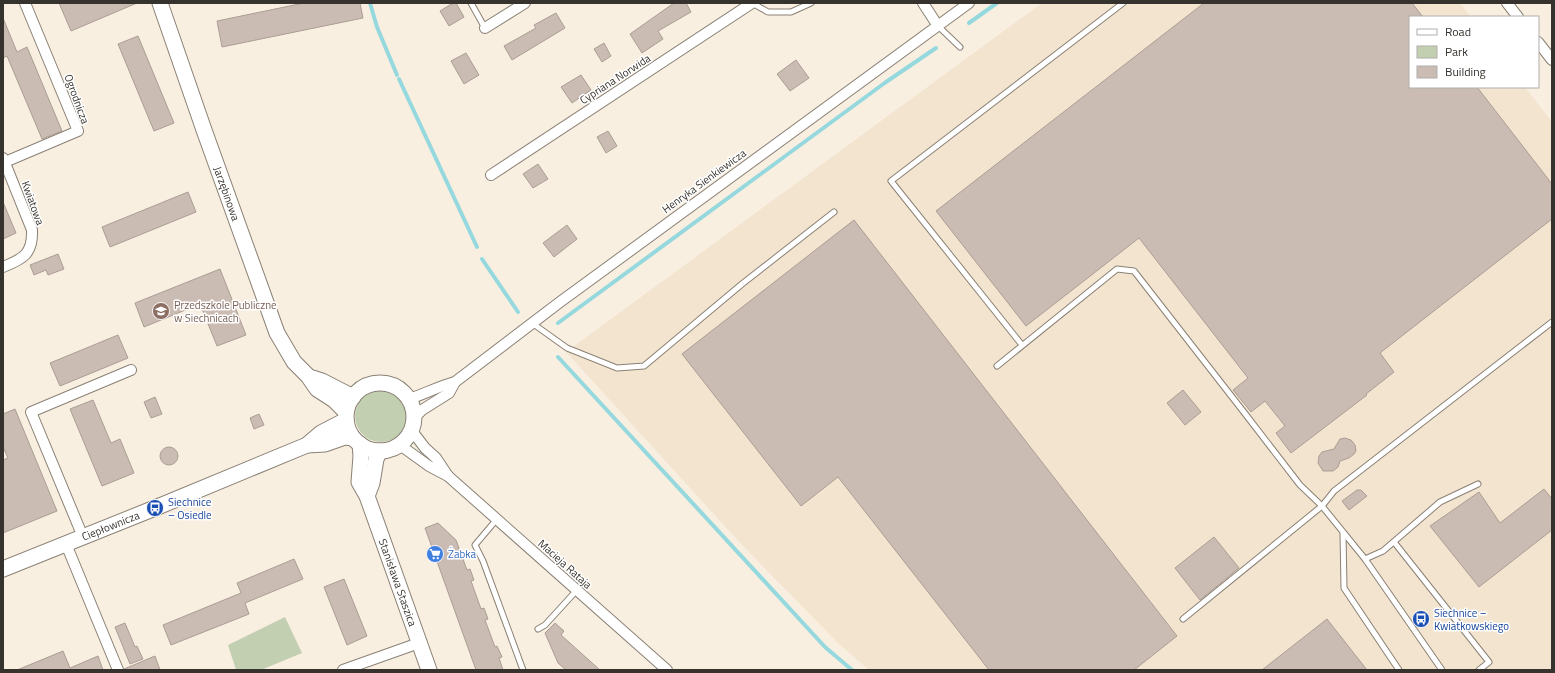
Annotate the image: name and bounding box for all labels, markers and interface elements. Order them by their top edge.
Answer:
legend [1409,16,1539,88]
text: Road [1445,22,1471,41]
text: Park [1445,42,1468,61]
street label: Cypriana Norwida [576,50,654,108]
text: Building [1445,62,1486,81]
street label: Ogrodnicza [61,72,94,127]
street label: Henryka Sienkiewicza [659,145,750,217]
street label: Jarzębinowa [210,164,244,224]
street label: Kwiatowa [18,179,49,228]
place label: Przedszkole Publiczne w Siechnicach [174,297,277,326]
school or university icon: Przedszkole Publiczne w Siechnicach [151,301,171,321]
place label: Siechnice – Osiedle [168,494,212,523]
bus stop icon: Siechnice – Osiedle [145,498,165,518]
street label: Ciepłownicza [79,507,142,545]
street label: Macieja Rataja [535,535,596,593]
street label: Stanisława Staszica [375,536,421,629]
supermarket icon: Żabka [425,544,445,564]
place label: Żabka [448,546,476,562]
place label: Siechnice – Kwiatkowskiego [1434,605,1509,634]
bus stop icon: Siechnice – Kwiatkowskiego [1411,609,1431,629]

